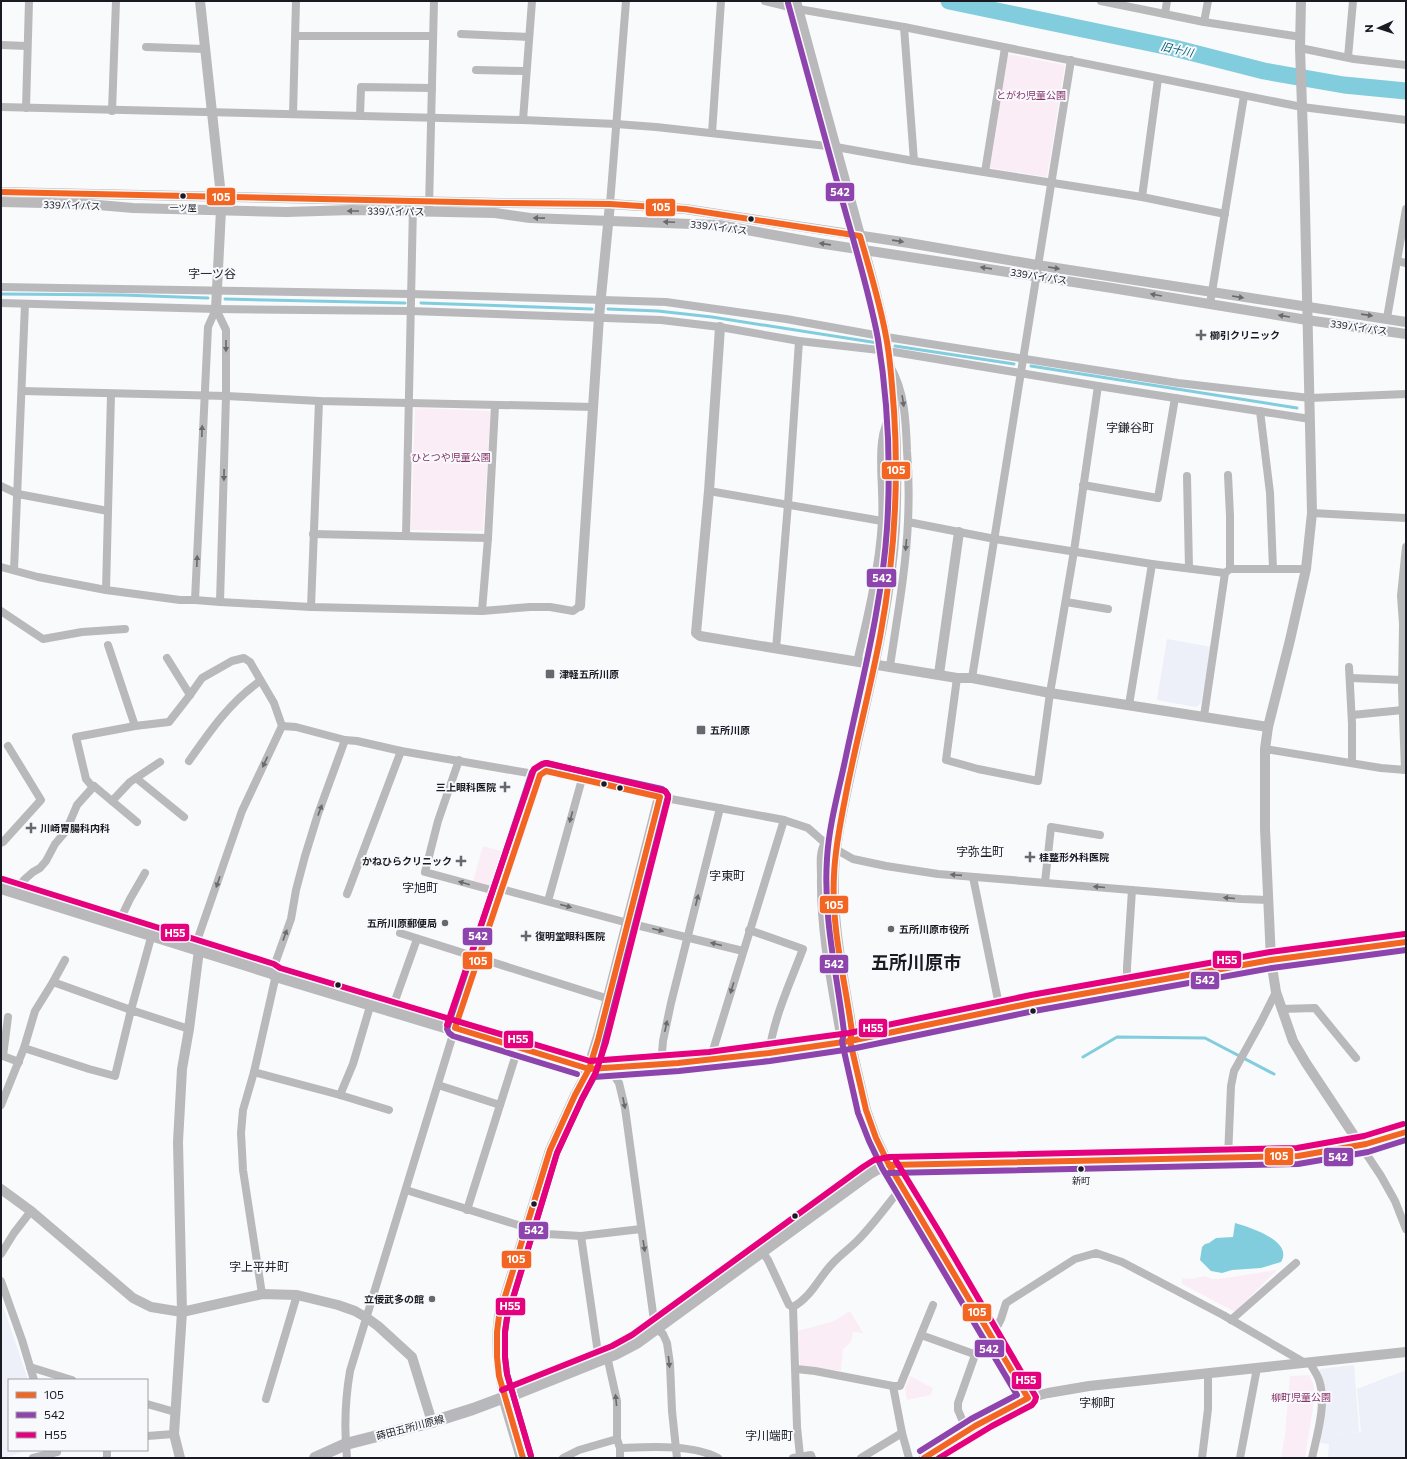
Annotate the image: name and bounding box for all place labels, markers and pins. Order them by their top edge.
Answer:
marker: 一ツ屋 [178,191,188,201]
place label: 一ツ屋 [169,202,197,213]
unlabelled marker [746,214,756,224]
marker: 櫛引クリニック [1195,329,1207,341]
place label: 櫛引クリニック [1210,329,1280,341]
marker: 津軽五所川原 [544,668,556,680]
place label: 津軽五所川原 [559,668,619,680]
marker: 五所川原 [695,724,707,736]
place label: 五所川原 [710,724,750,736]
unlabelled marker [599,779,609,789]
place label: 三上眼科医院 [436,781,496,793]
marker: 三上眼科医院 [499,781,511,793]
unlabelled marker [615,783,625,793]
marker: 川崎胃腸科内科 [25,822,37,834]
place label: 川崎胃腸科内科 [40,822,110,834]
marker: 桂整形外科医院 [1024,851,1036,863]
place label: 桂整形外科医院 [1039,851,1109,863]
place label: かねひらクリニック [362,855,452,867]
marker: かねひらクリニック [455,855,467,867]
place label: 五所川原郵便局 [367,917,437,929]
marker: 五所川原郵便局 [440,918,450,928]
place label: 五所川原市役所 [899,923,969,935]
marker: 五所川原市役所 [886,924,896,934]
marker: 復明堂眼科医院 [520,930,532,942]
place label: 復明堂眼科医院 [535,930,605,942]
unlabelled marker [333,980,343,990]
unlabelled marker [1028,1006,1038,1016]
marker: 新町 [1076,1164,1086,1174]
place label: 新町 [1072,1175,1090,1186]
unlabelled marker [529,1199,539,1209]
unlabelled marker [790,1211,800,1221]
place label: 立佞武多の館 [364,1293,424,1305]
marker: 立佞武多の館 [427,1294,437,1304]

